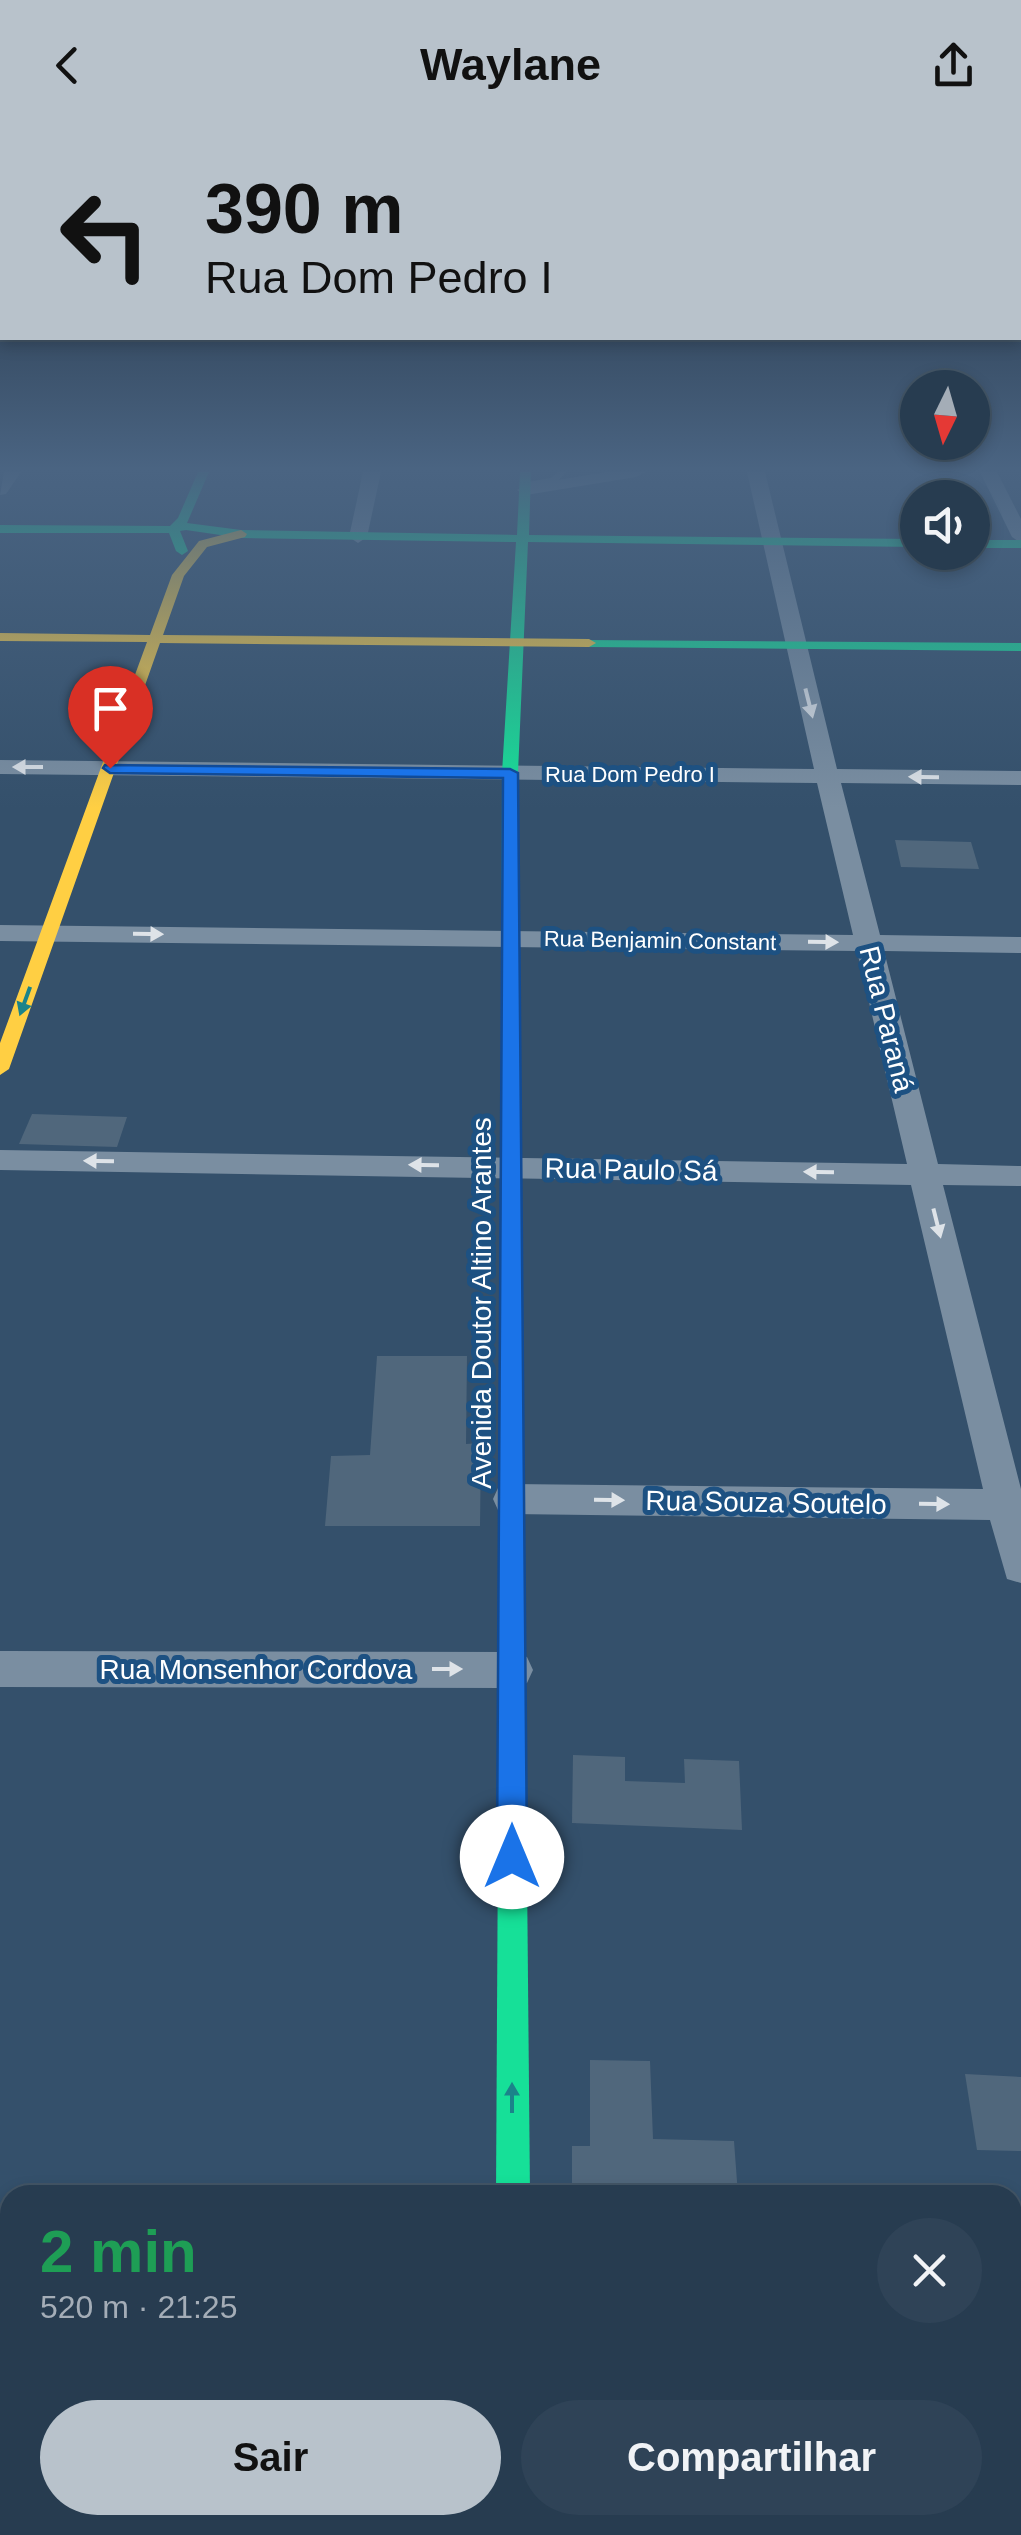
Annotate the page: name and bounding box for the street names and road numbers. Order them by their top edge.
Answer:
street label: Rua Dom Pedro I [545,762,715,787]
street label: Rua Benjamin Constant [544,926,776,955]
street label: Rua Paraná [853,943,920,1096]
street label: Avenida Doutor Altino Arantes [466,1117,497,1489]
street label: Rua Paulo Sá [544,1152,718,1187]
street label: Rua Souza Soutelo [645,1485,887,1520]
street label: Rua Monsenhor Cordova [100,1654,413,1685]

